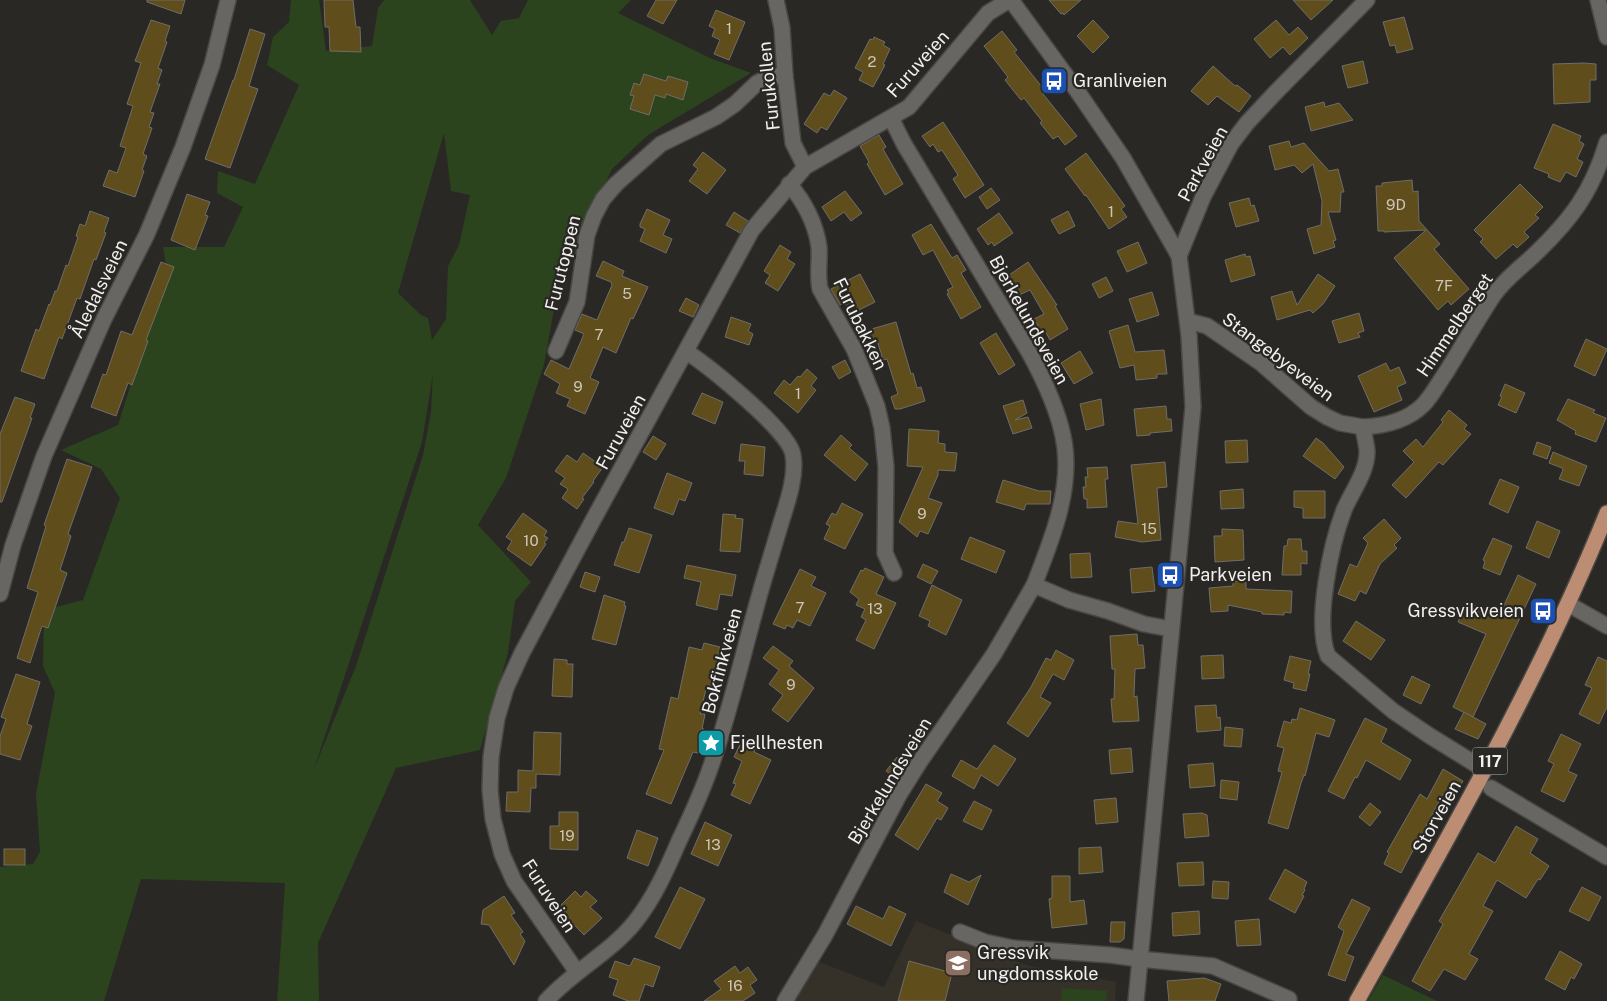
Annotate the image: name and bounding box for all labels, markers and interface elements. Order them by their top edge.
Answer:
house number: 1 [726,20,732,37]
street label: Furuveien [882,26,953,101]
street label: Furukollen [753,41,784,132]
house number: 2 [868,53,877,70]
bus stop icon: Granliveien [1039,66,1069,96]
place label: Granliveien [1073,70,1167,91]
street label: Parkveien [1173,122,1232,205]
house number: 9D [1386,196,1406,213]
house number: 1 [1108,203,1114,220]
street label: Furutoppen [541,213,585,313]
street label: Åledalsveien [64,235,131,342]
street label: Bjerkelundsveien [985,252,1074,388]
street label: Himmelberget [1412,269,1497,381]
street label: Furubakken [829,274,892,373]
house number: 7F [1435,277,1453,294]
house number: 5 [622,285,632,302]
street label: Stangebyeveien [1218,308,1338,405]
house number: 7 [594,326,604,343]
house number: 9 [573,378,583,395]
house number: 1 [795,385,801,402]
street label: Furuveien [591,391,650,473]
house number: 9 [917,505,927,522]
house number: 15 [1141,520,1157,537]
house number: 10 [523,532,539,549]
bus stop icon: Parkveien [1155,560,1185,590]
place label: Parkveien [1189,564,1272,585]
bus stop icon: Gressvikveien [1528,596,1558,626]
house number: 7 [795,599,805,616]
house number: 13 [867,600,883,617]
place label: Gressvikveien [1407,600,1524,621]
street label: Bokfinkveien [697,606,746,716]
house number: 9 [786,676,796,693]
street label: Bjerkelundsveien [843,714,936,848]
place icon: Fjellhesten [696,728,726,758]
place label: Fjellhesten [730,732,823,753]
road number: 117 [1472,748,1508,774]
street label: Storveien [1408,777,1465,857]
house number: 19 [559,827,575,844]
house number: 13 [705,836,721,853]
street label: Furuveien [518,855,581,936]
place label: Gressvik ungdomsskole [977,942,1099,984]
school or university icon: Gressvik ungdomsskole [943,948,973,978]
house number: 16 [727,977,743,994]

